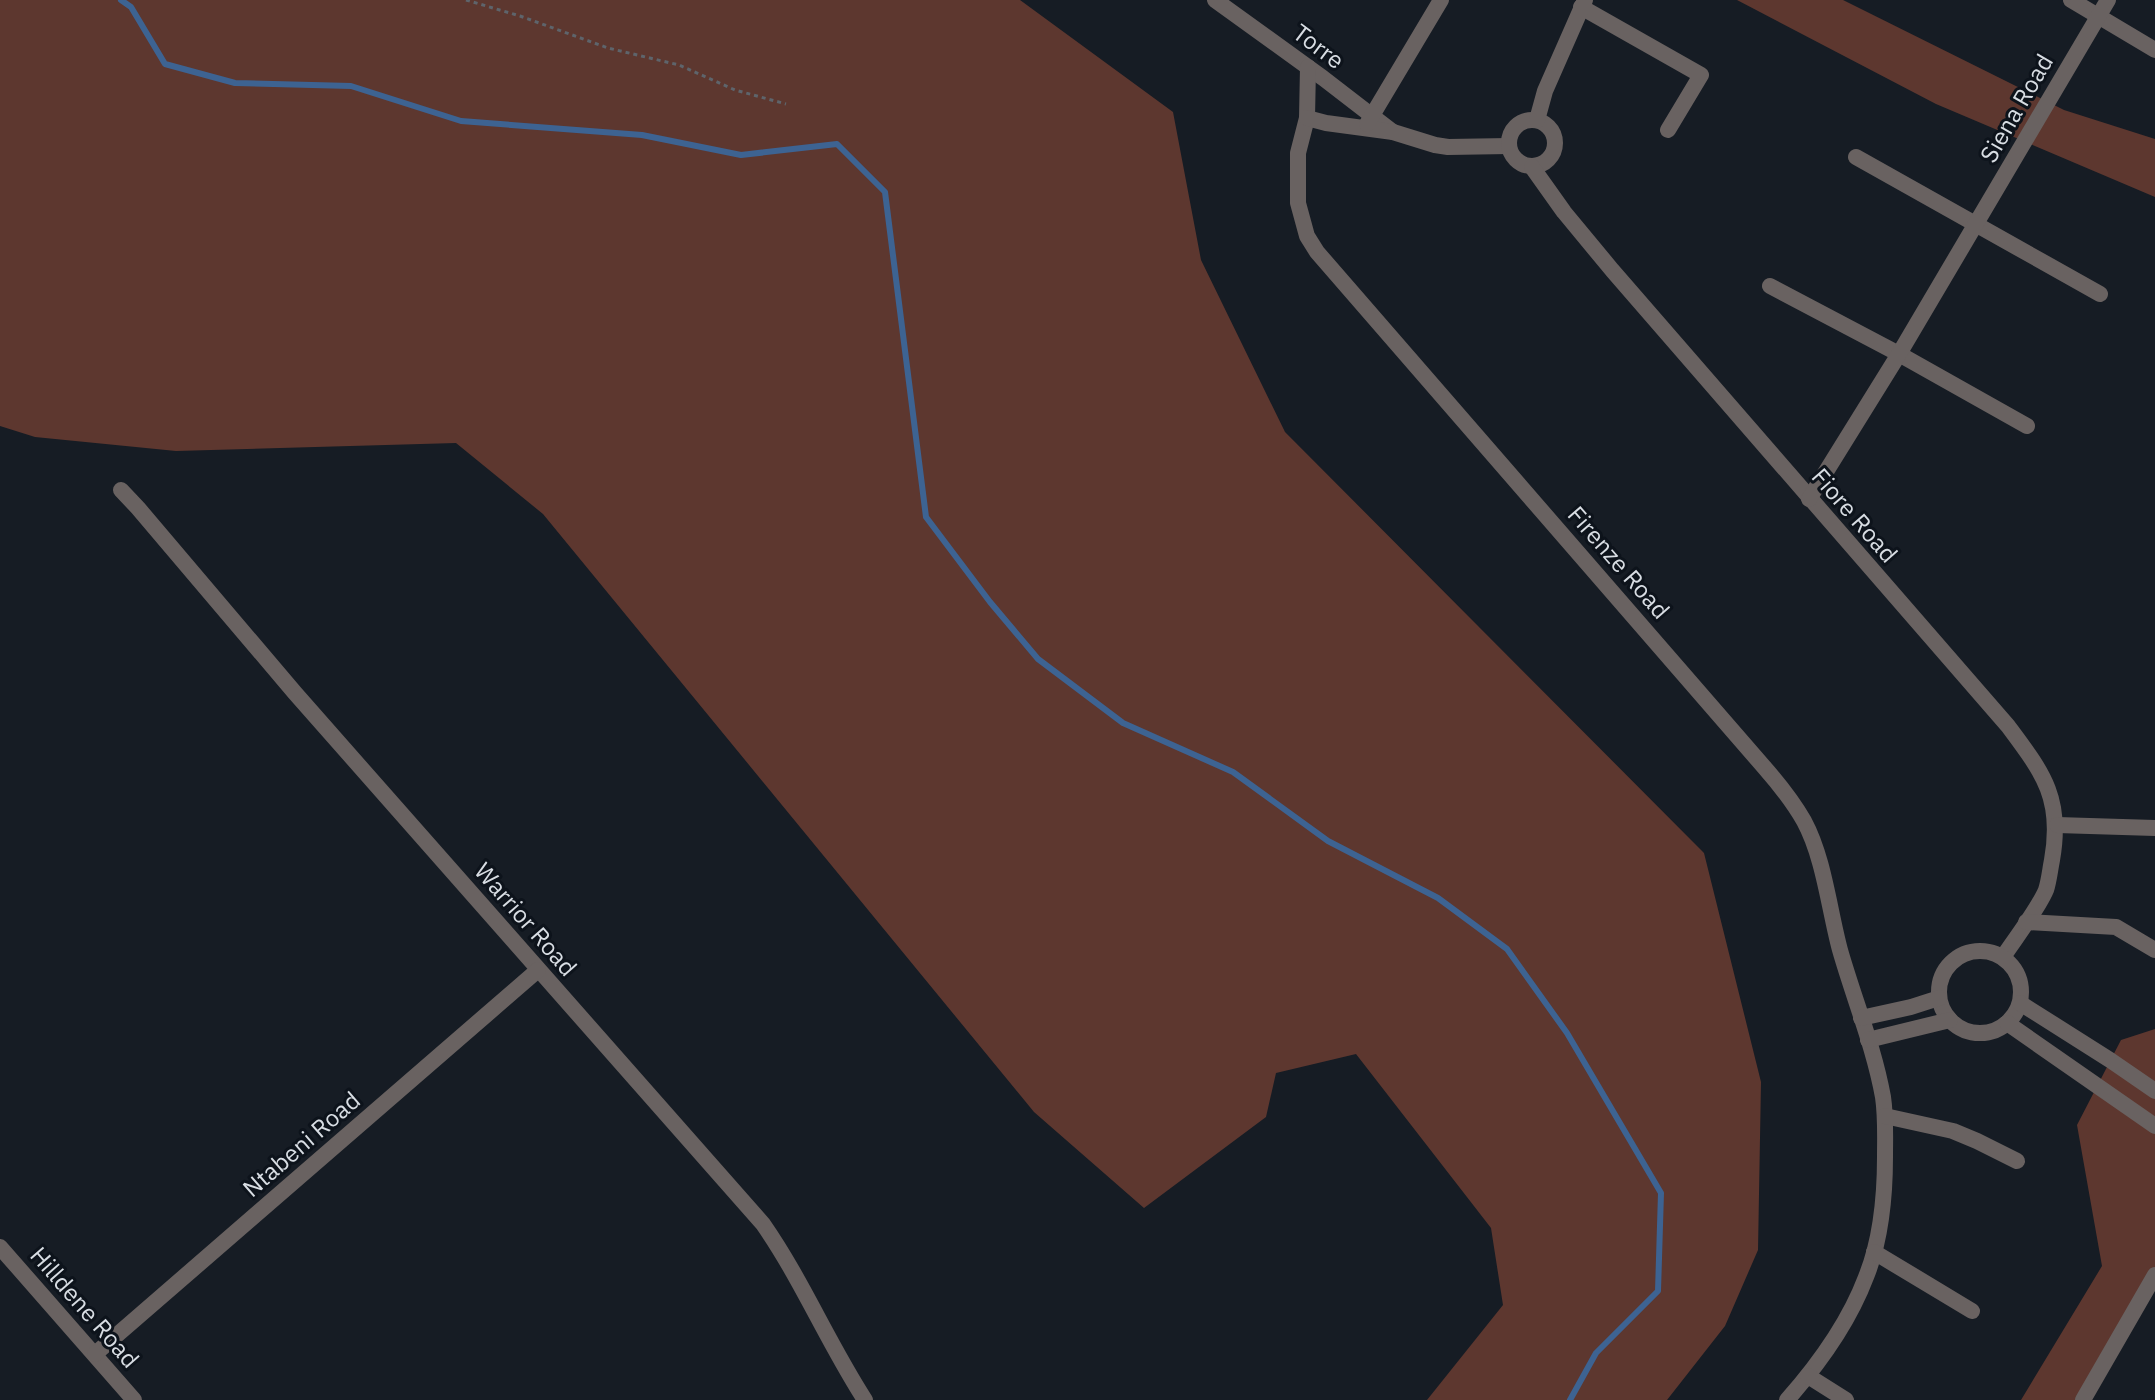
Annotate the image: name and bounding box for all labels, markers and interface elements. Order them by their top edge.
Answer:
street label: Torre [1287,16,1351,76]
street label: Siena Road [1972,48,2060,168]
street label: Fiore Road [1805,461,1905,569]
street label: Firenze Road [1561,499,1677,625]
street label: Warrior Road [468,855,584,983]
street label: Ntabeni Road [235,1084,367,1204]
street label: Hilldene Road [24,1240,146,1374]

